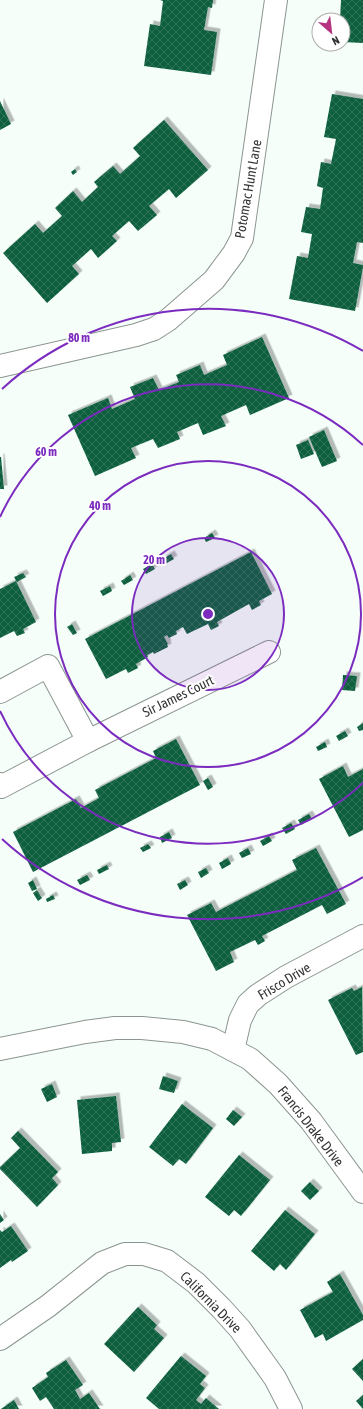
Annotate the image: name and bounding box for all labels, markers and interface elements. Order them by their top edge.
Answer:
north arrow [311,12,351,52]
text: N [330,34,341,48]
street label: Potomac Hunt Lane [231,138,265,240]
text: 80 m [68,331,90,345]
text: 60 m [35,445,57,459]
text: 40 m [88,499,111,513]
text: 20 m [143,553,165,567]
centre of rings [201,607,215,621]
street label: Sir James Court [140,672,216,720]
street label: Frisco Drive [255,959,313,1003]
street label: Francis Drake Drive [275,1083,347,1169]
street label: California Drive [177,1268,245,1336]

